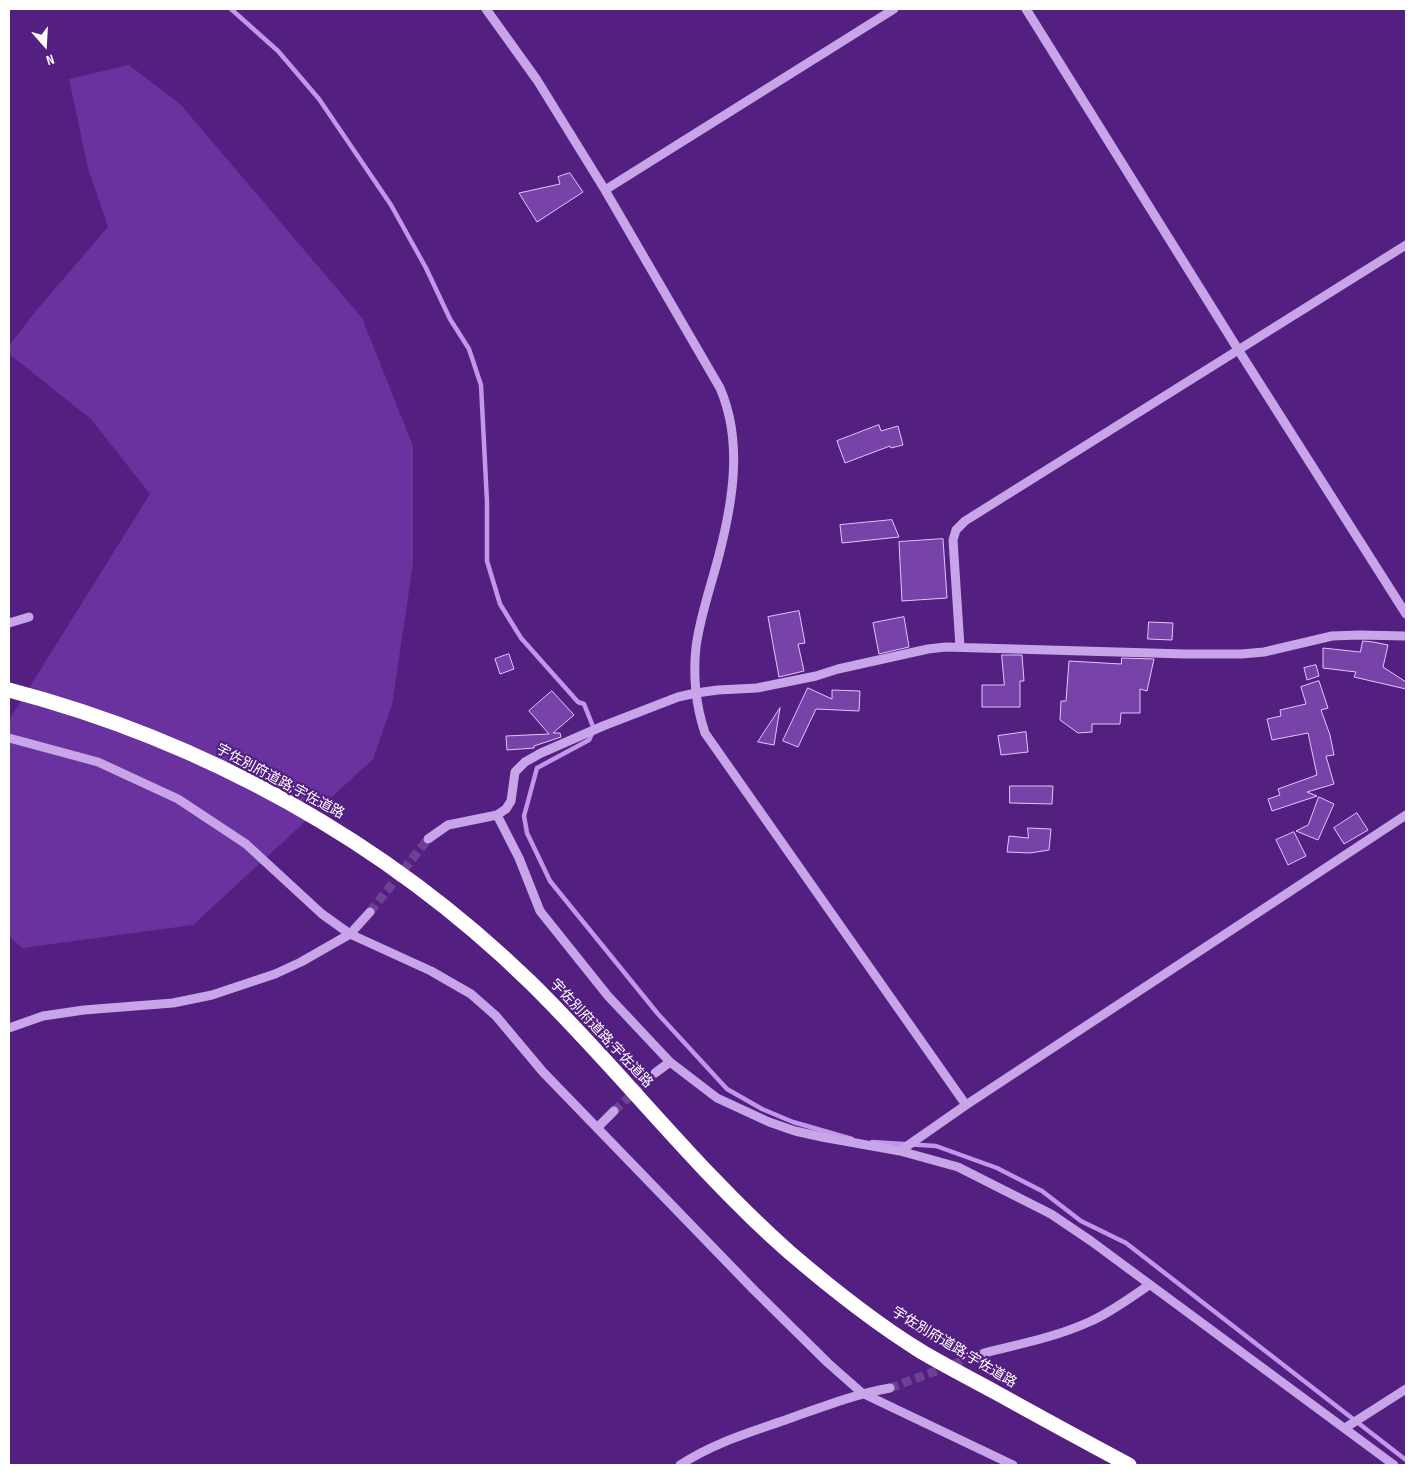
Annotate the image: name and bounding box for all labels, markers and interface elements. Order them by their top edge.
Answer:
north arrow [20,20,70,70]
text: N [44,50,56,69]
street label: 宇佐別府道路;宇佐道路 [213,741,347,823]
street label: 宇佐別府道路;宇佐道路 [546,976,656,1092]
street label: 宇佐別府道路;宇佐道路 [889,1304,1019,1392]

